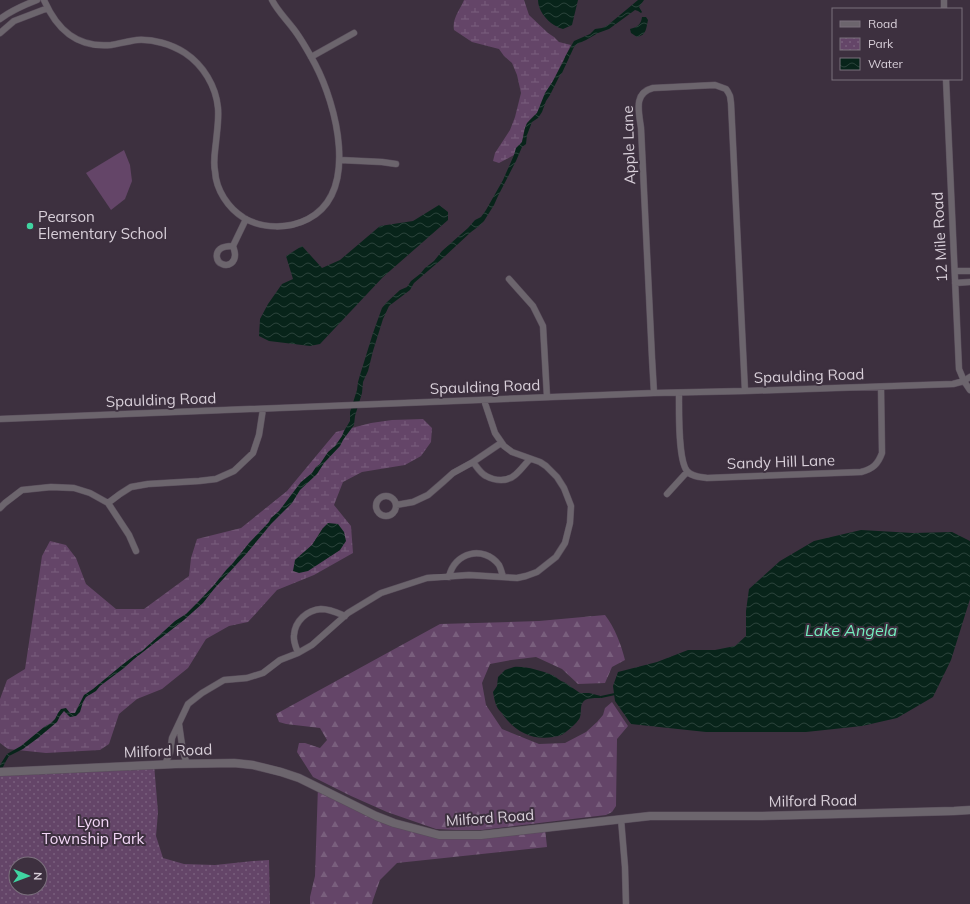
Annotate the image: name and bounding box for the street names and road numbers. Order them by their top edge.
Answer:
street label: Apple Lane [618,105,639,185]
street label: 12 Mile Road [928,191,951,283]
street label: Spaulding Road [753,364,865,387]
street label: Spaulding Road [429,375,541,398]
street label: Spaulding Road [105,388,217,411]
street label: Sandy Hill Lane [727,450,835,473]
street label: Milford Road [123,739,213,762]
street label: Milford Road [769,790,857,811]
street label: Milford Road [445,805,535,830]

